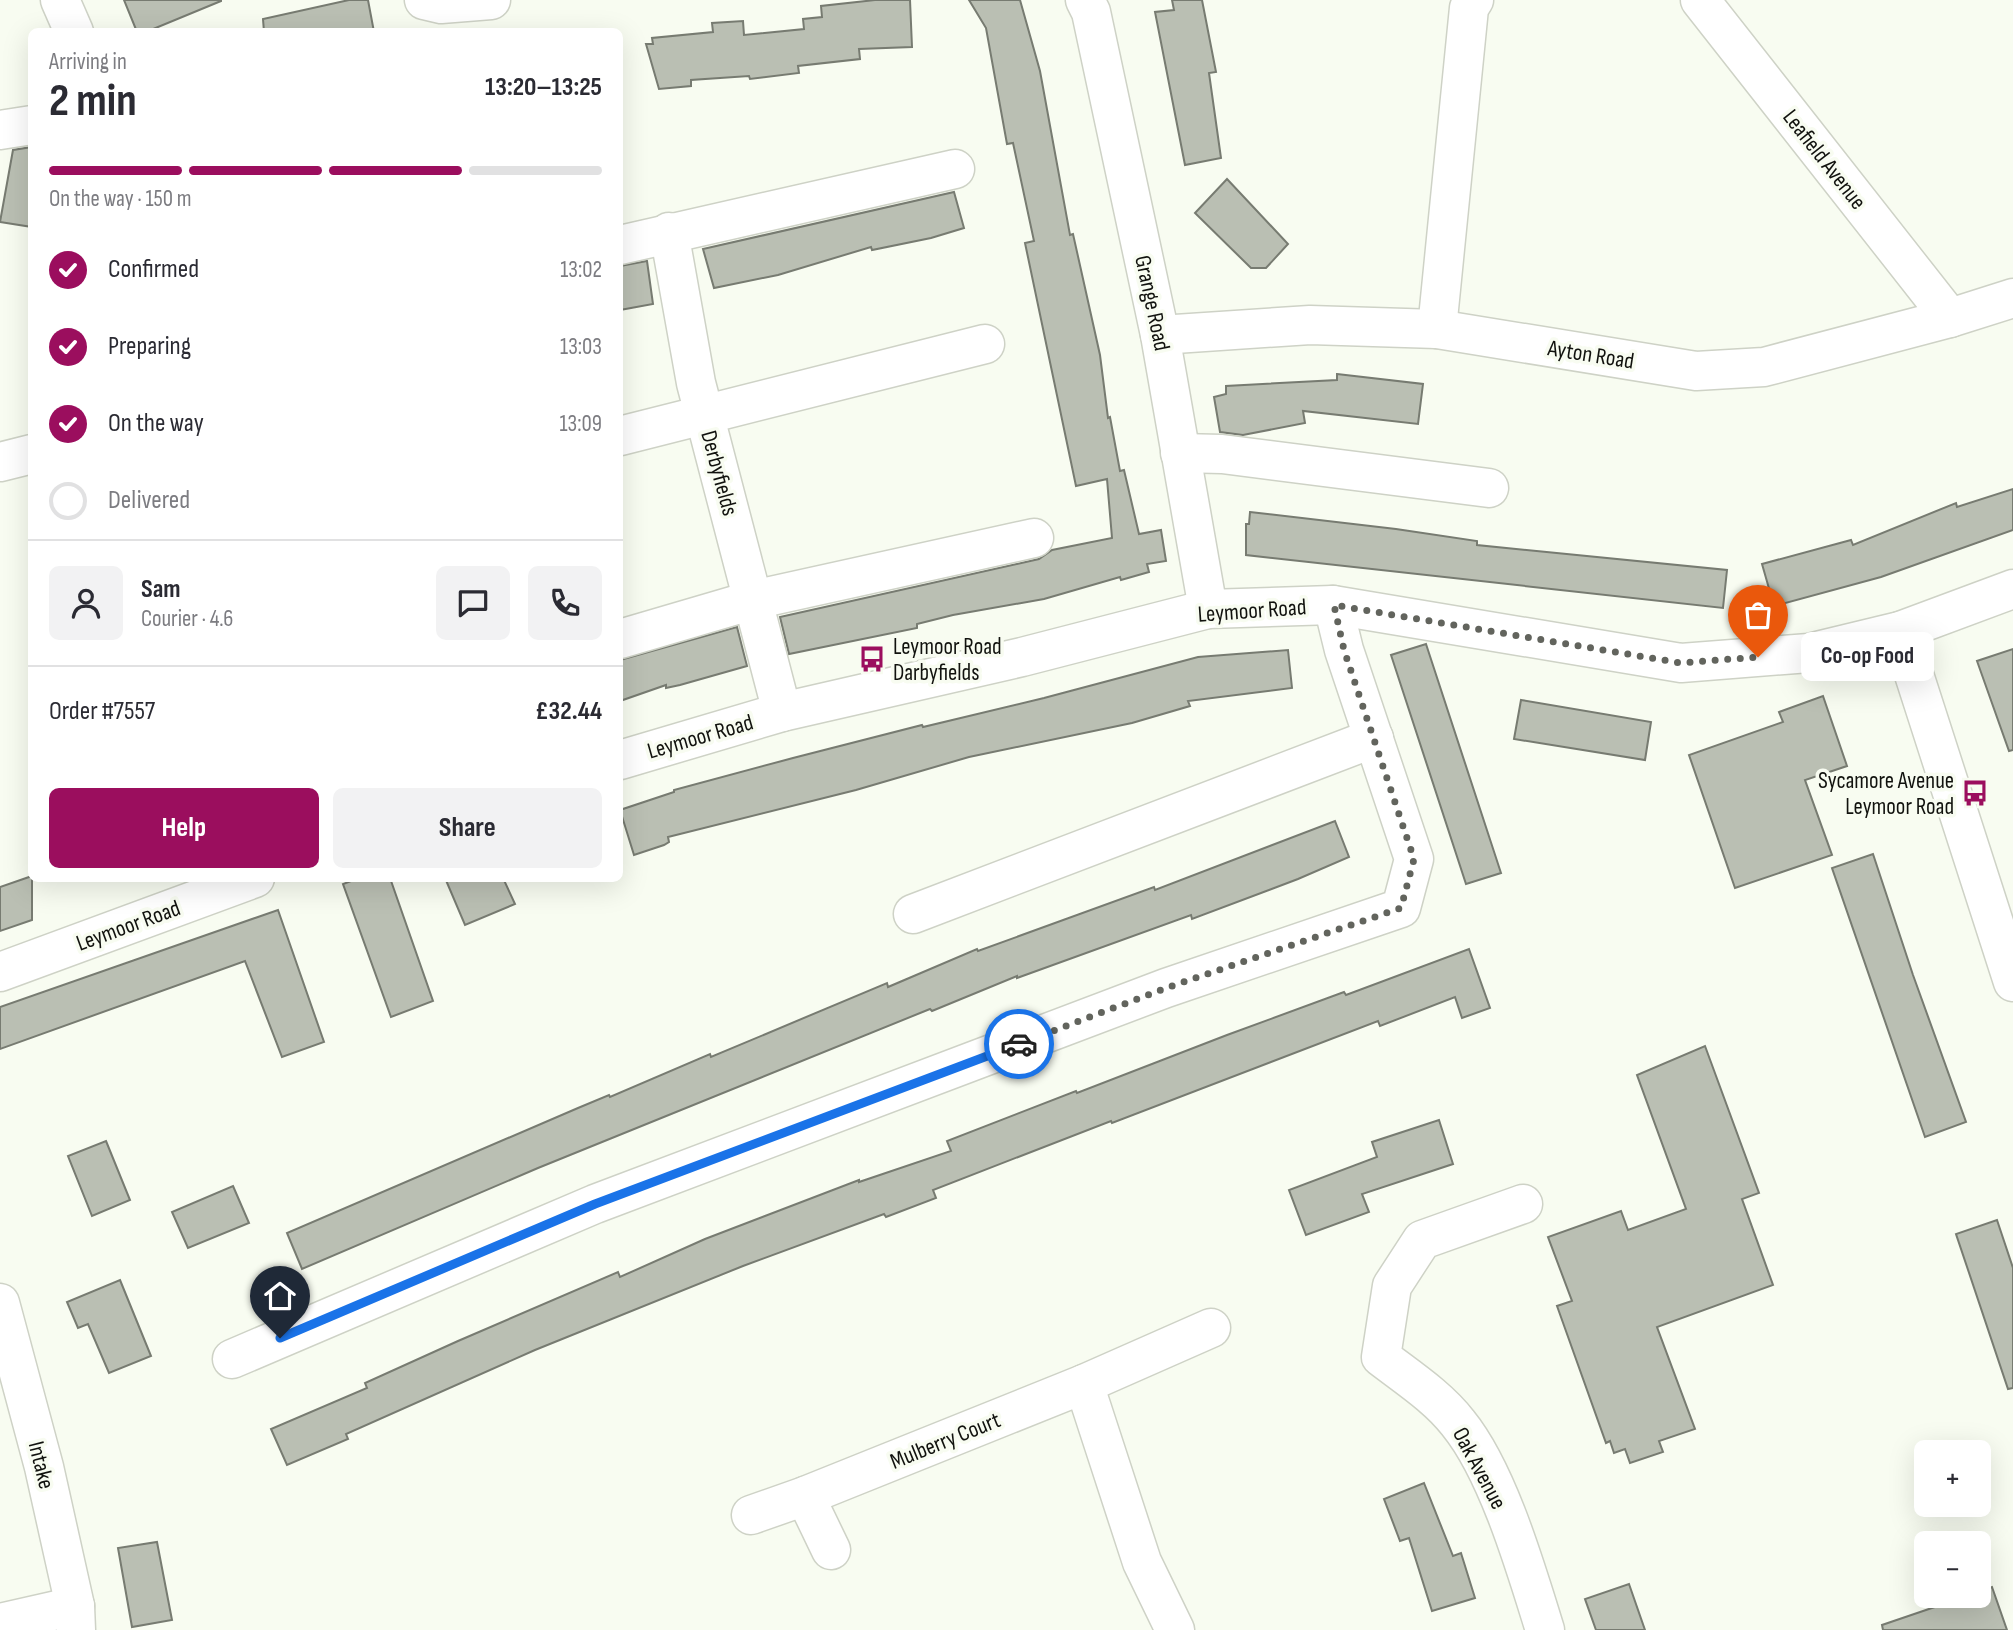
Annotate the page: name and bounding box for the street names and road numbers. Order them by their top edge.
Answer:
street label: Leafield Avenue [1776,104,1872,215]
street label: Grange Road [1128,253,1176,353]
street label: Ayton Road [1545,334,1636,376]
street label: Derbyfields [694,428,744,519]
street label: Leymoor Road [1197,593,1307,629]
street label: Leymoor Road [644,709,756,765]
street label: Leymoor Road [73,894,184,958]
street label: Mulberry Court [886,1406,1005,1476]
street label: Oak Avenue [1446,1423,1512,1514]
street label: Intake [22,1439,60,1492]

